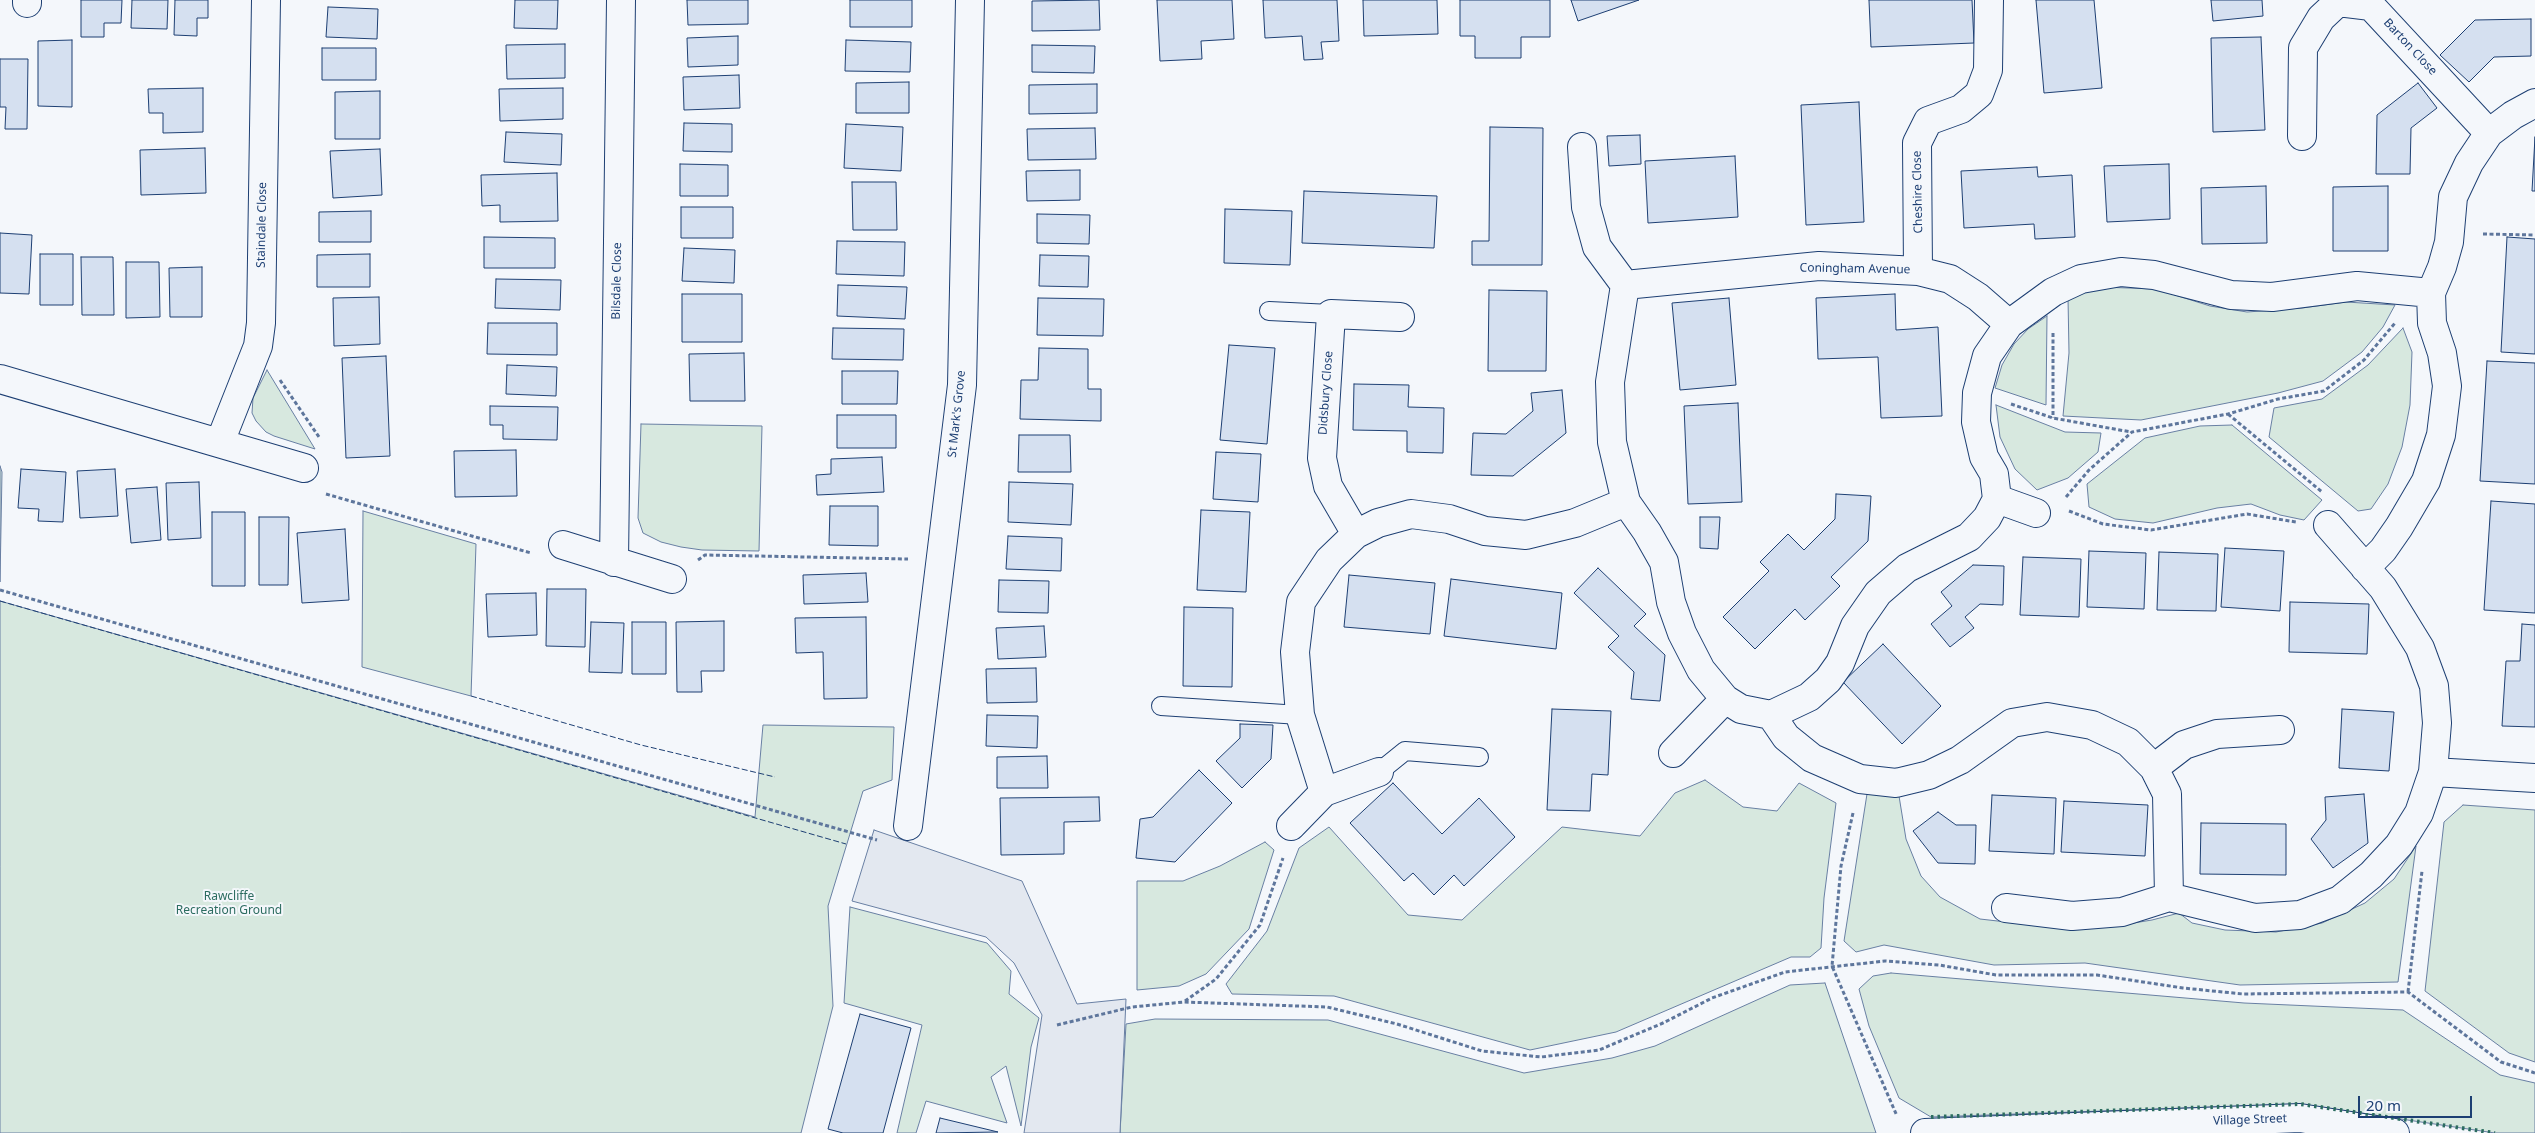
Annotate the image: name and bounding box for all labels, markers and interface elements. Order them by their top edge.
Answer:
street label: Barton Close [2380,16,2440,78]
street label: Cheshire Close [1910,150,1926,234]
street label: Staindale Close [254,182,270,268]
street label: Bilsdale Close [609,242,625,320]
street label: Coningham Avenue [1799,261,1911,277]
street label: Didsbury Close [1316,350,1336,436]
street label: St Mark's Grove [945,370,969,458]
park label: Rawcliffe Recreation Ground [176,890,282,918]
scale bar [2360,1086,2474,1118]
text: 20 m [2366,1095,2401,1115]
street label: Village Street [2213,1112,2287,1128]

